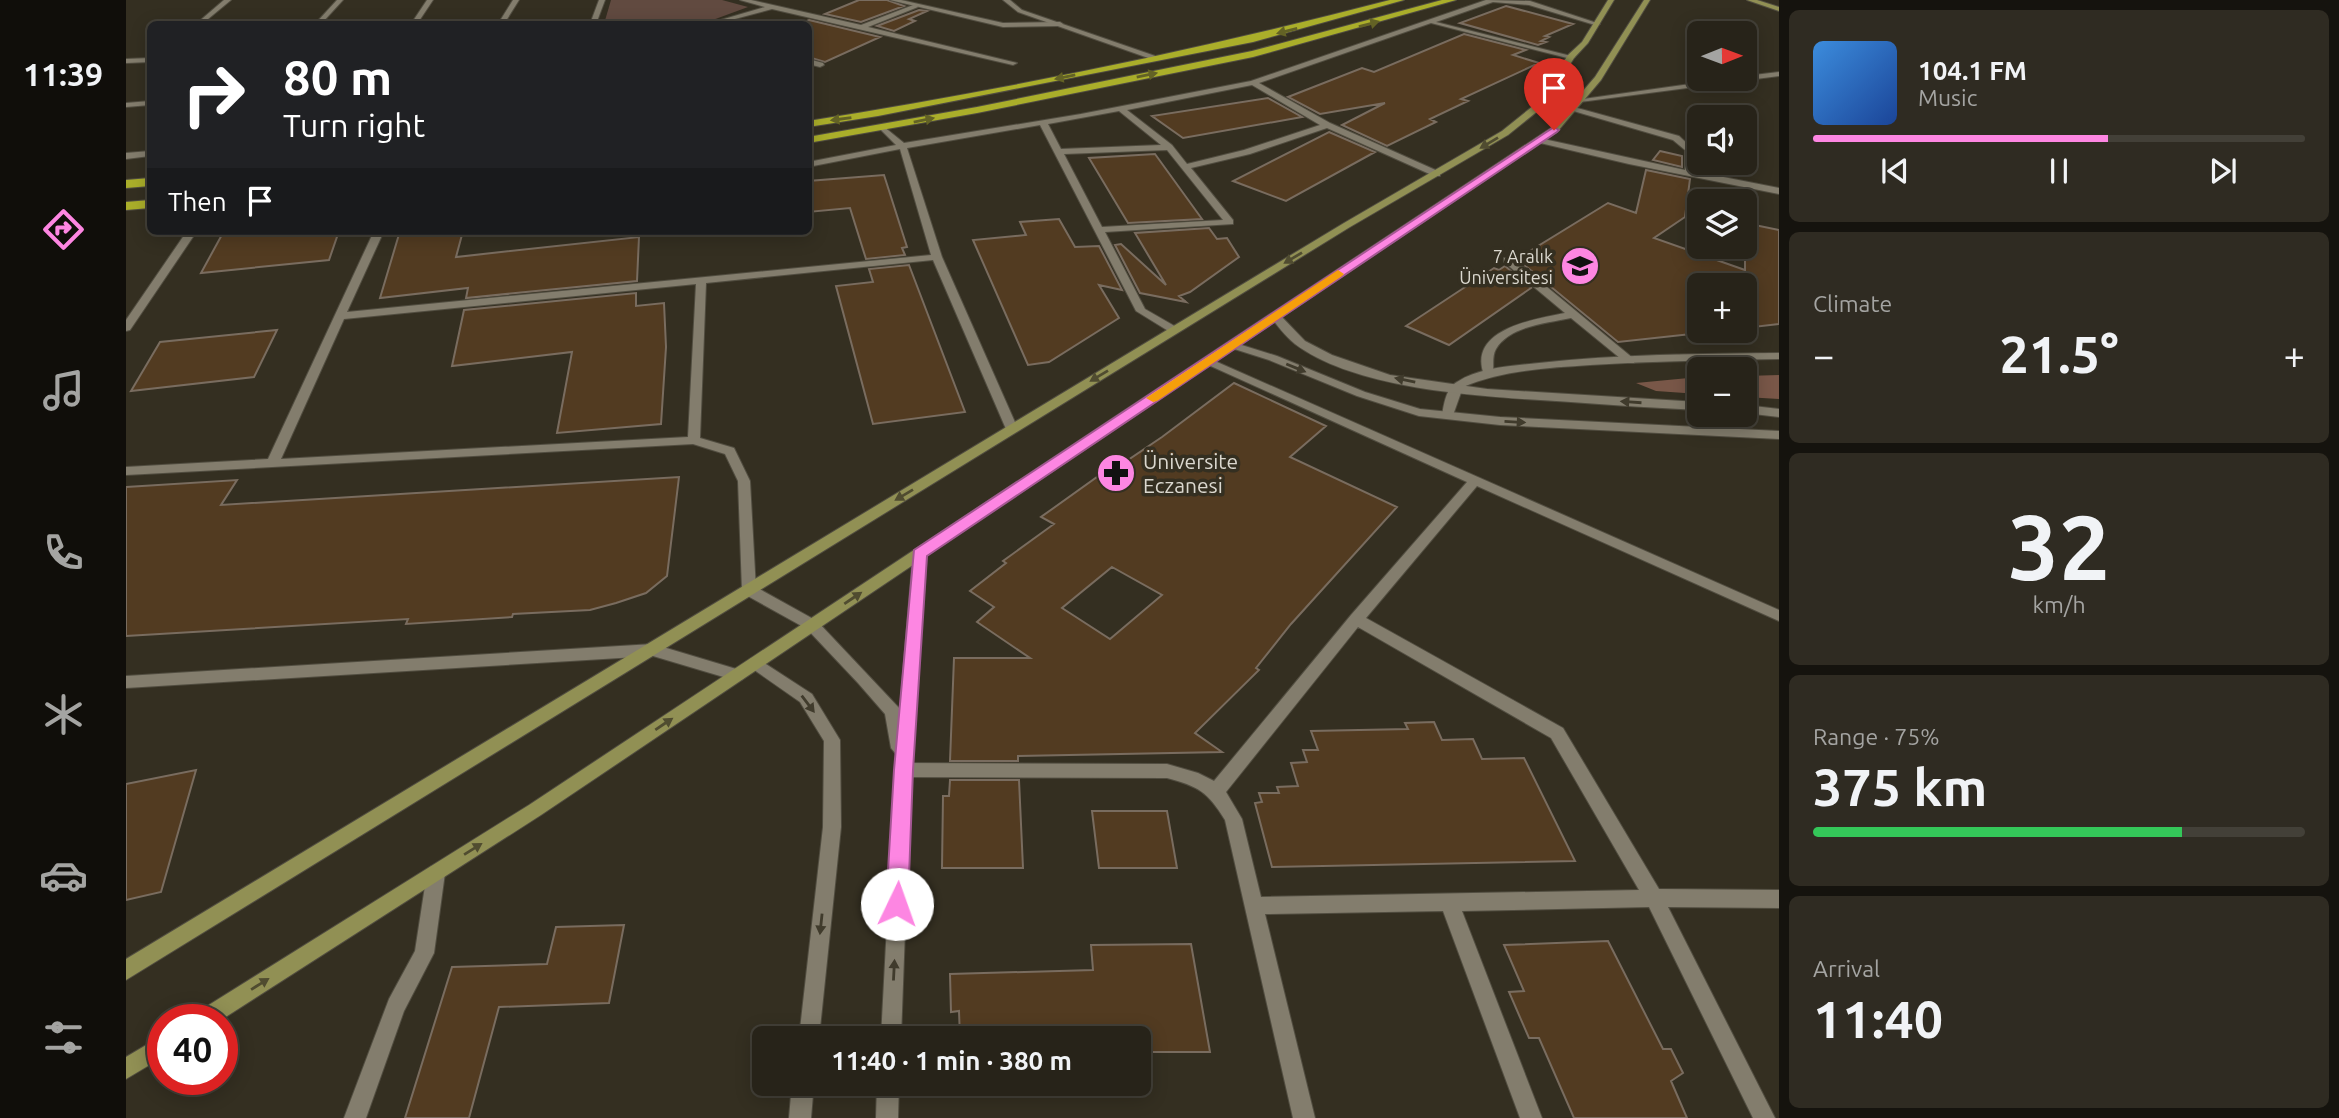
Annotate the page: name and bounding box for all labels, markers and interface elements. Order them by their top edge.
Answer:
one-way arrow [1358,18,1380,29]
north arrow [1687,21,1757,91]
map controls [1687,21,1757,427]
one-way arrow [1276,26,1298,37]
icon: right [168,49,259,140]
text: 80 m [283,49,392,104]
text: 11:39 [23,56,103,92]
text: 104.1 FM [1918,56,2027,85]
pin [1524,58,1584,130]
one-way arrow [1136,69,1158,80]
icon: arrive [1535,69,1573,107]
one-way arrow [1054,71,1076,82]
text: Music [1918,85,1977,110]
button: sound [1687,105,1757,175]
text: Turn right [283,107,425,143]
one-way arrow [830,114,852,125]
one-way arrow [913,114,935,125]
one-way arrow [1479,136,1498,149]
icon: previous [1876,152,1914,190]
icon: pause [2040,152,2078,190]
icon: next [2204,152,2242,190]
icon: arrive [241,182,279,220]
text: Then [168,187,227,216]
button: layers [1687,189,1757,259]
icon: directions [39,205,88,254]
school or university icon: 7 Aralık Üniversitesi [1559,245,1601,287]
place label: 7 Aralık Üniversitesi [1459,246,1553,287]
one-way arrow [1283,251,1302,264]
button: + [1687,273,1757,343]
text: Climate [1813,291,1892,316]
text: 21.5° [1999,325,2119,383]
text: − [1813,334,1834,376]
text: + [2284,334,2305,376]
button: − [1687,357,1757,427]
one-way arrow [1286,362,1307,373]
icon: music [39,366,88,415]
one-way arrow [1089,370,1108,383]
one-way arrow [1394,374,1416,385]
one-way arrow [1620,397,1642,408]
one-way arrow [1504,416,1526,427]
place label: Üniversite Eczanesi [1143,449,1238,497]
pharmacy icon: Üniversite Eczanesi [1095,452,1137,494]
one-way arrow [895,489,914,501]
text: 32 [2008,495,2110,597]
icon: phone [39,528,88,577]
one-way arrow [844,591,862,605]
text: km/h [2032,592,2086,617]
icon: climate [39,690,88,739]
one-way arrow [801,695,816,713]
one-way arrow [654,718,673,731]
text: Range · 75% [1813,724,1940,749]
text: 375 km [1813,758,1987,816]
one-way arrow [464,842,483,855]
icon: car [39,851,88,900]
position arrow [860,867,934,941]
one-way arrow [816,913,827,935]
text: Arrival [1813,956,1880,981]
one-way arrow [888,958,899,980]
one-way arrow [251,977,270,990]
text: 11:40 [1813,990,1943,1048]
speed limit sign: 40 [147,1004,238,1095]
icon: filters [39,1013,88,1062]
text: 11:40 · 1 min · 380 m [831,1046,1072,1075]

